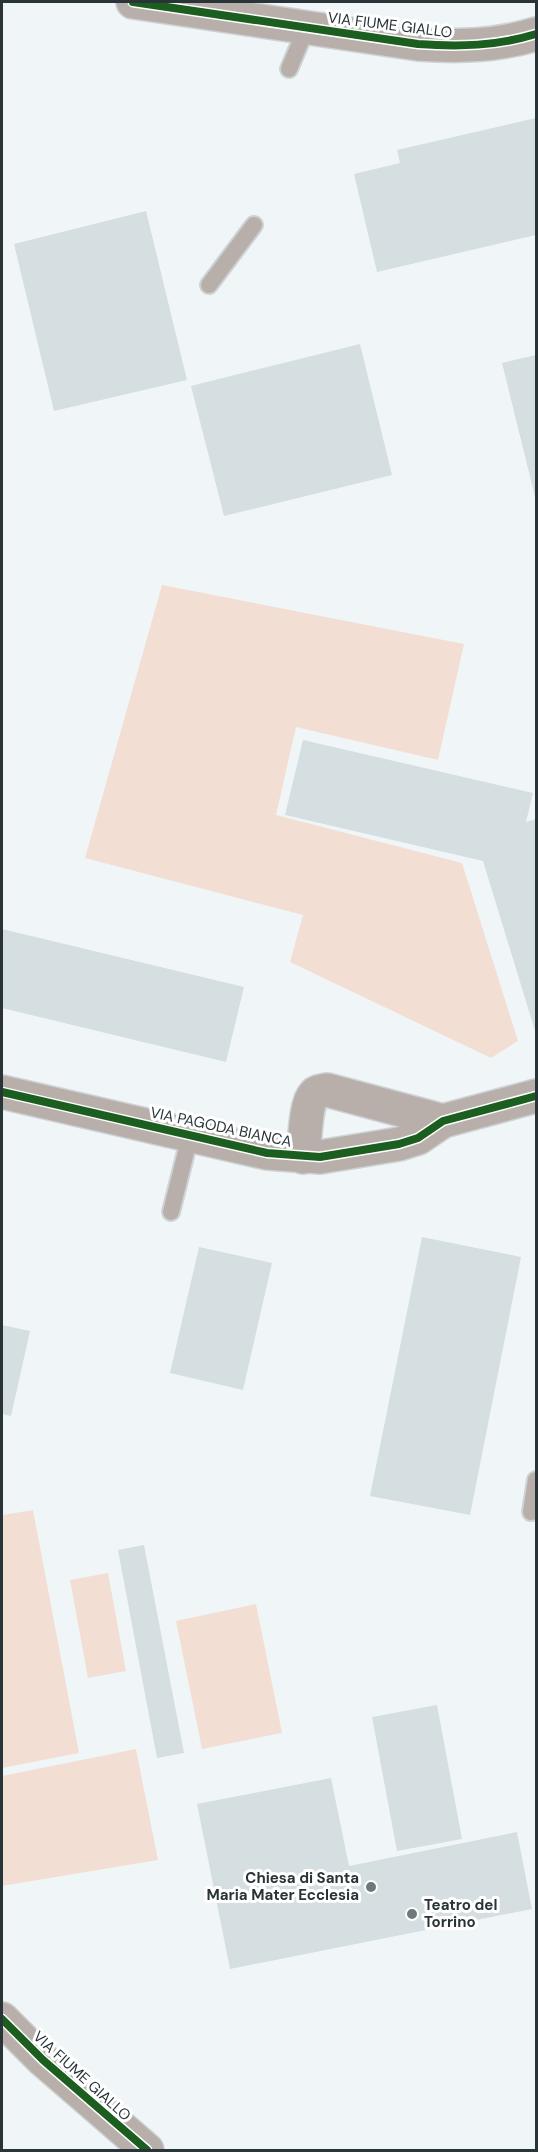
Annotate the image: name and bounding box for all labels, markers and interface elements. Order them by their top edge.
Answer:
street label: VIA FIUME GIALLO [327,7,453,43]
street label: VIA PAGODA BIANCA [148,1102,294,1152]
place label: Chiesa di Santa Maria Mater Ecclesia [207,1868,359,1905]
marker: Chiesa di Santa Maria Mater Ecclesia [364,1880,378,1894]
place label: Teatro del Torrino [424,1895,497,1932]
marker: Teatro del Torrino [405,1907,419,1921]
street label: VIA FIUME GIALLO [29,2027,135,2125]

